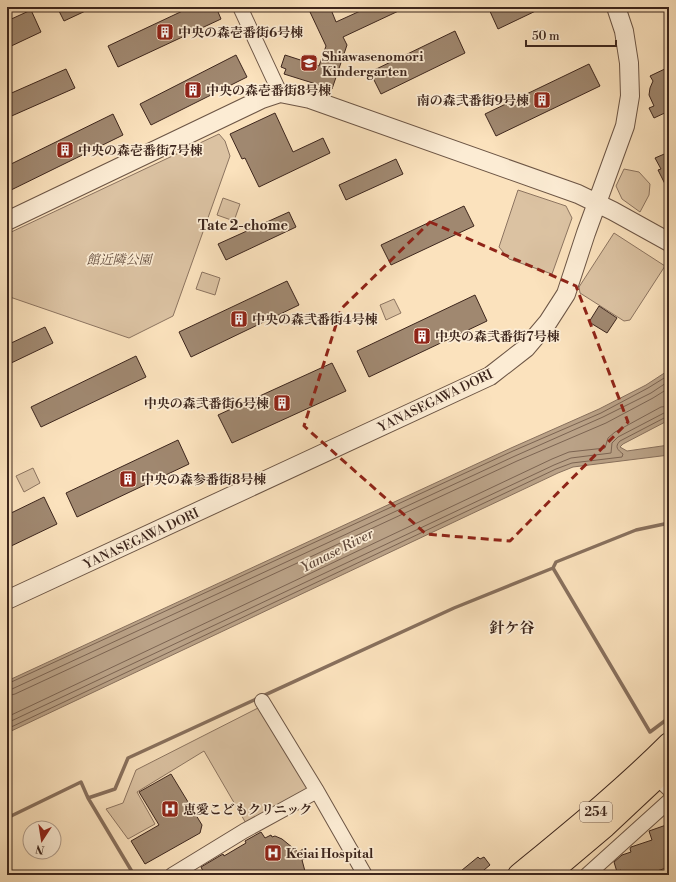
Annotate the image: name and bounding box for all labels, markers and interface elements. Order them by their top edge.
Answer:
building icon: 中央の森壱番街6号棟 [155,22,175,42]
scale bar [526,22,616,48]
place label: 中央の森壱番街6号棟 [178,25,303,41]
text: 50 m [532,29,560,44]
place label: Shiawasenomori Kindergarten [322,49,423,80]
school or university icon: Shiawasenomori Kindergarten [299,53,319,73]
building icon: 中央の森壱番街8号棟 [183,80,203,100]
place label: 中央の森壱番街8号棟 [206,83,331,99]
building icon: 南の森弐番街9号棟 [532,90,552,110]
place label: 南の森弐番街9号棟 [417,93,529,109]
building icon: 中央の森壱番街7号棟 [55,140,75,160]
place label: 中央の森壱番街7号棟 [78,143,203,159]
district label: Tate 2-chome [198,217,288,235]
park label: 館近隣公園 [86,252,153,268]
building icon: 中央の森弐番街4号棟 [229,309,249,329]
place label: 中央の森弐番街4号棟 [252,312,378,328]
building icon: 中央の森弐番街7号棟 [412,326,432,346]
place label: 中央の森弐番街7号棟 [435,329,560,345]
street label: YANASEGAWA DORI [375,366,495,436]
building icon: 中央の森弐番街6号棟 [272,393,292,413]
place label: 中央の森弐番街6号棟 [144,396,269,412]
building icon: 中央の森参番街8号棟 [118,469,138,489]
place label: 中央の森参番街8号棟 [141,472,266,488]
street label: YANASEGAWA DORI [80,505,202,573]
water label: Yanase River [298,524,378,577]
district label: 針ケ谷 [489,619,535,638]
hospital icon: 恵愛こどもクリニック [160,799,180,819]
place label: 恵愛こどもクリニック [183,802,312,818]
road number: 254 [580,802,612,822]
north arrow [22,820,62,860]
text: N [34,841,46,857]
hospital icon: Keiai Hospital [263,843,283,863]
place label: Keiai Hospital [286,846,374,862]

